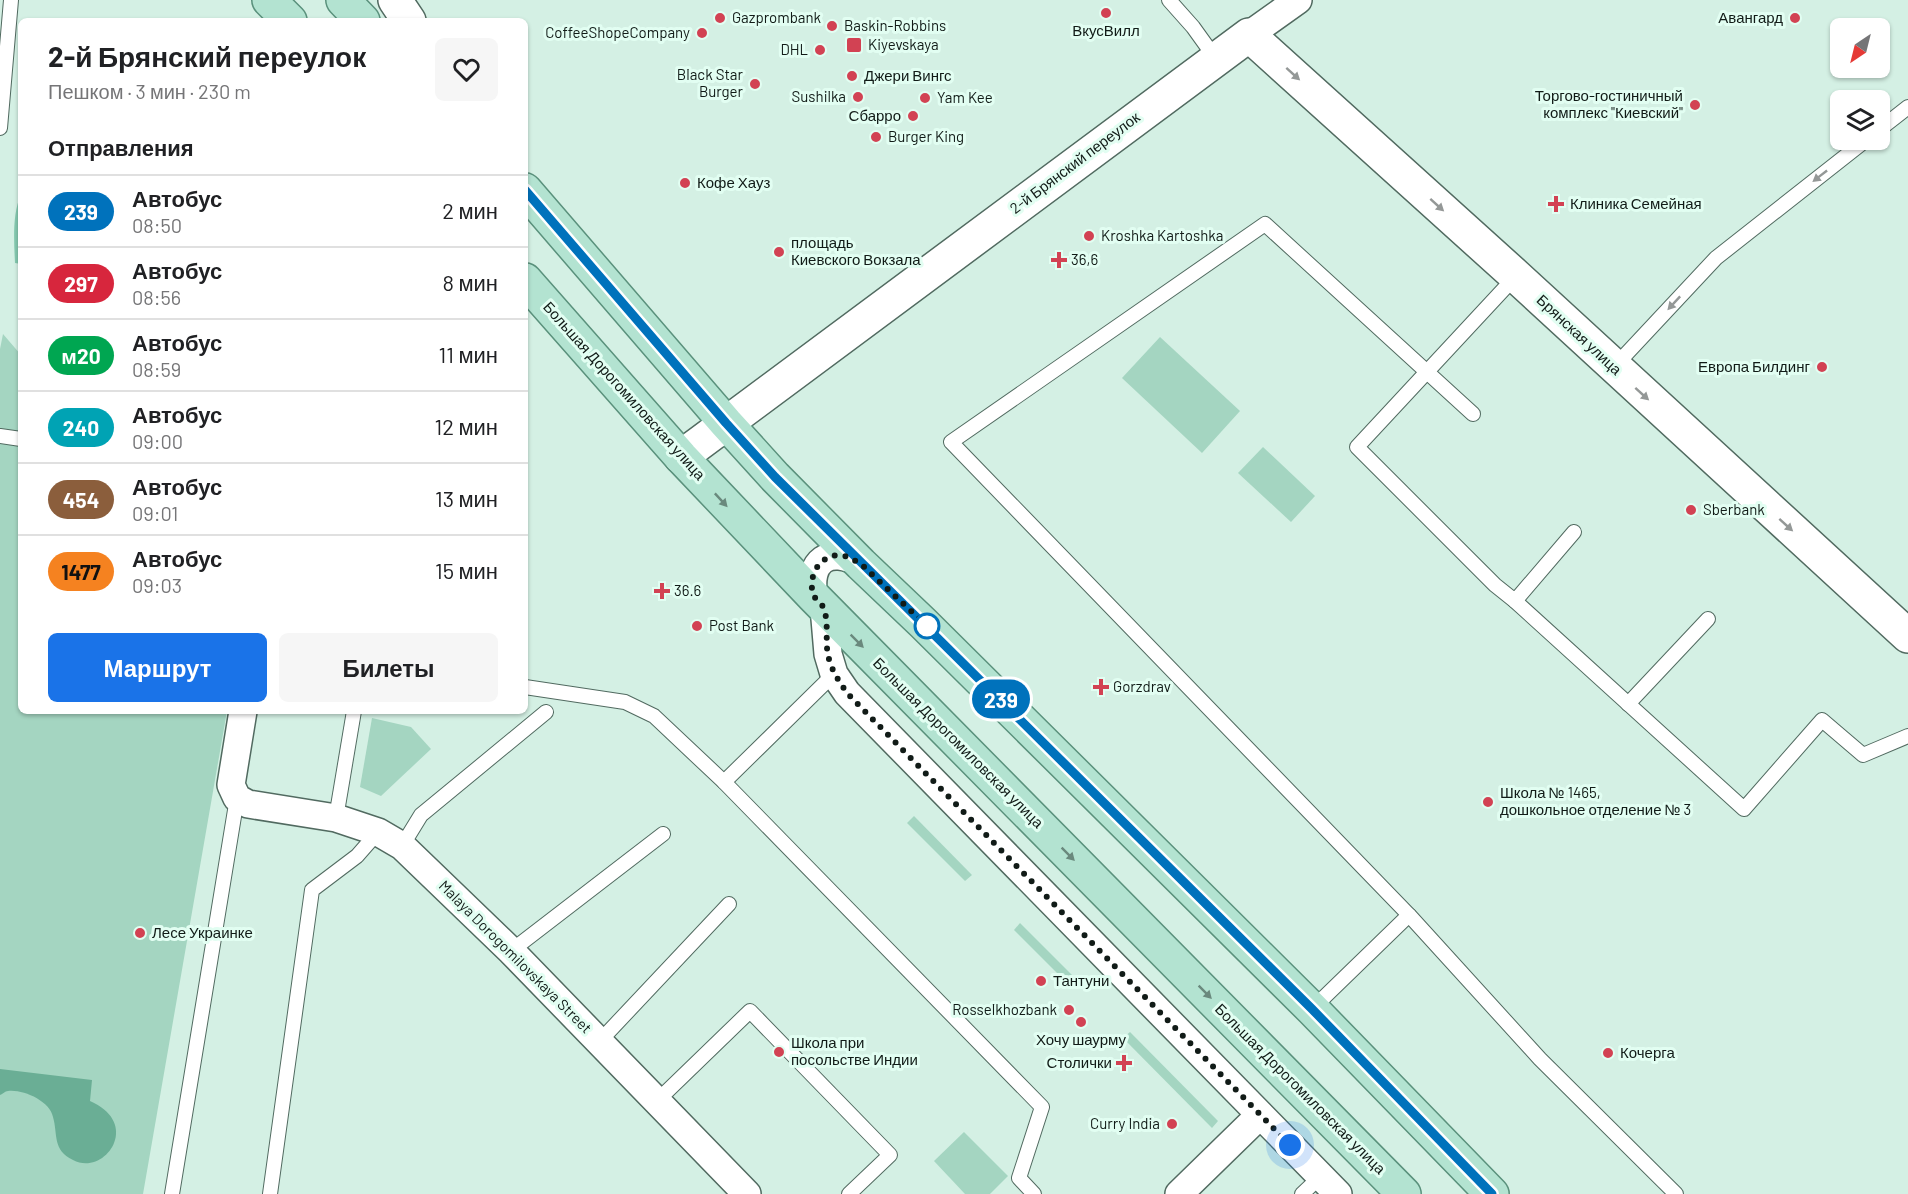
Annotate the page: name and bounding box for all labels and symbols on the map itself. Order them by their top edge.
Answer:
marker: ВкусВилл [1099,6,1113,20]
place label: Gazprombank [732,8,822,26]
place label: Авангард [1718,8,1783,26]
marker: Gazprombank [713,11,727,25]
marker: Авангард [1788,11,1802,25]
place label: Baskin-Robbins [844,16,946,34]
north arrow [1830,18,1890,78]
marker: Baskin-Robbins [825,19,839,33]
place label: ВкусВилл [1072,21,1140,39]
place label: CoffeeShopeCompany [545,23,690,41]
marker: CoffeeShopeCompany [695,26,709,40]
place label: Kiyevskaya [868,35,939,53]
marker: Kiyevskaya [845,36,863,54]
place label: DHL [780,40,808,58]
marker: DHL [813,43,827,57]
place label: Black Star Burger [677,65,744,100]
place label: Джери Вингс [864,66,952,84]
one-way arrow [1285,67,1300,80]
marker: Джери Вингс [845,69,859,83]
marker: Black Star Burger [748,77,762,91]
place label: Торгово-гостиничный комплекс "Киевский" [1535,86,1683,121]
place label: Sushilka [792,87,846,105]
place label: Yam Kee [937,88,993,106]
marker: Sushilka [851,90,865,104]
marker: Yam Kee [918,91,932,105]
marker: Торгово-гостиничный комплекс "Киевский" [1688,98,1702,112]
place label: Сбарро [849,106,901,124]
street label: 2-й Брянский переулок [1006,107,1143,217]
marker: Сбарро [906,109,920,123]
place label: Burger King [888,127,964,145]
marker: Burger King [869,130,883,144]
one-way arrow [1813,169,1828,181]
place label: Кофе Хауз [697,173,770,191]
marker: Кофе Хауз [678,176,692,190]
place label: Клиника Семейная [1570,194,1702,212]
marker: Клиника Семейная [1547,195,1565,213]
one-way arrow [1429,198,1444,211]
place label: Kroshka Kartoshka [1101,226,1223,244]
marker: Kroshka Kartoshka [1082,229,1096,243]
place label: площадь Киевского Вокзала [791,233,921,268]
marker: площадь Киевского Вокзала [772,245,786,259]
place label: 36,6 [1071,250,1098,268]
marker: 36,6 [1052,253,1066,267]
street label: Брянская улица [1533,290,1626,379]
one-way arrow [1667,296,1681,310]
street label: Большая Дорогомиловская улица [540,298,710,484]
place label: Европа Билдинг [1698,357,1811,375]
marker: Европа Билдинг [1815,360,1829,374]
one-way arrow [1635,387,1650,401]
one-way arrow [714,493,728,507]
place label: Sberbank [1703,500,1765,518]
marker: Sberbank [1684,503,1698,517]
one-way arrow [1779,518,1794,532]
place label: 36.6 [674,581,701,599]
marker: 36.6 [655,584,669,598]
unlabelled marker [914,613,940,639]
place label: Post Bank [709,616,774,634]
marker: Post Bank [690,619,704,633]
one-way arrow [849,633,863,647]
street label: Большая Дорогомиловская улица [870,653,1048,832]
place label: Gorzdrav [1113,677,1171,695]
line badge: 239 [966,680,1036,718]
marker: Gorzdrav [1094,680,1108,694]
place label: Школа № 1465, дошкольное отделение № 3 [1500,783,1691,818]
marker: Школа № 1465, дошкольное отделение № 3 [1481,795,1495,809]
one-way arrow [1060,846,1074,860]
street label: Malaya Dorogomilovskaya Street [436,876,596,1036]
place label: Лесе Украинке [152,923,253,941]
marker: Лесе Украинке [133,926,147,940]
place label: Тантуни [1053,971,1109,989]
marker: Тантуни [1034,974,1048,988]
one-way arrow [1197,985,1211,999]
street label: Большая Дорогомиловская улица [1212,999,1390,1178]
place label: Rosselkhozbank [952,1000,1057,1018]
marker: Rosselkhozbank [1062,1003,1076,1017]
marker: Хочу шаурму [1074,1015,1088,1029]
place label: Хочу шаурму [1036,1030,1127,1048]
place label: Школа при посольстве Индии [791,1033,918,1068]
place label: Кочерга [1620,1043,1675,1061]
marker: Школа при посольстве Индии [772,1045,786,1059]
marker: Кочерга [1601,1046,1615,1060]
place label: Столички [1047,1053,1112,1071]
marker: Столички [1117,1056,1131,1070]
place label: Curry India [1090,1114,1160,1132]
marker: Curry India [1165,1117,1179,1131]
your location [1275,1130,1305,1160]

